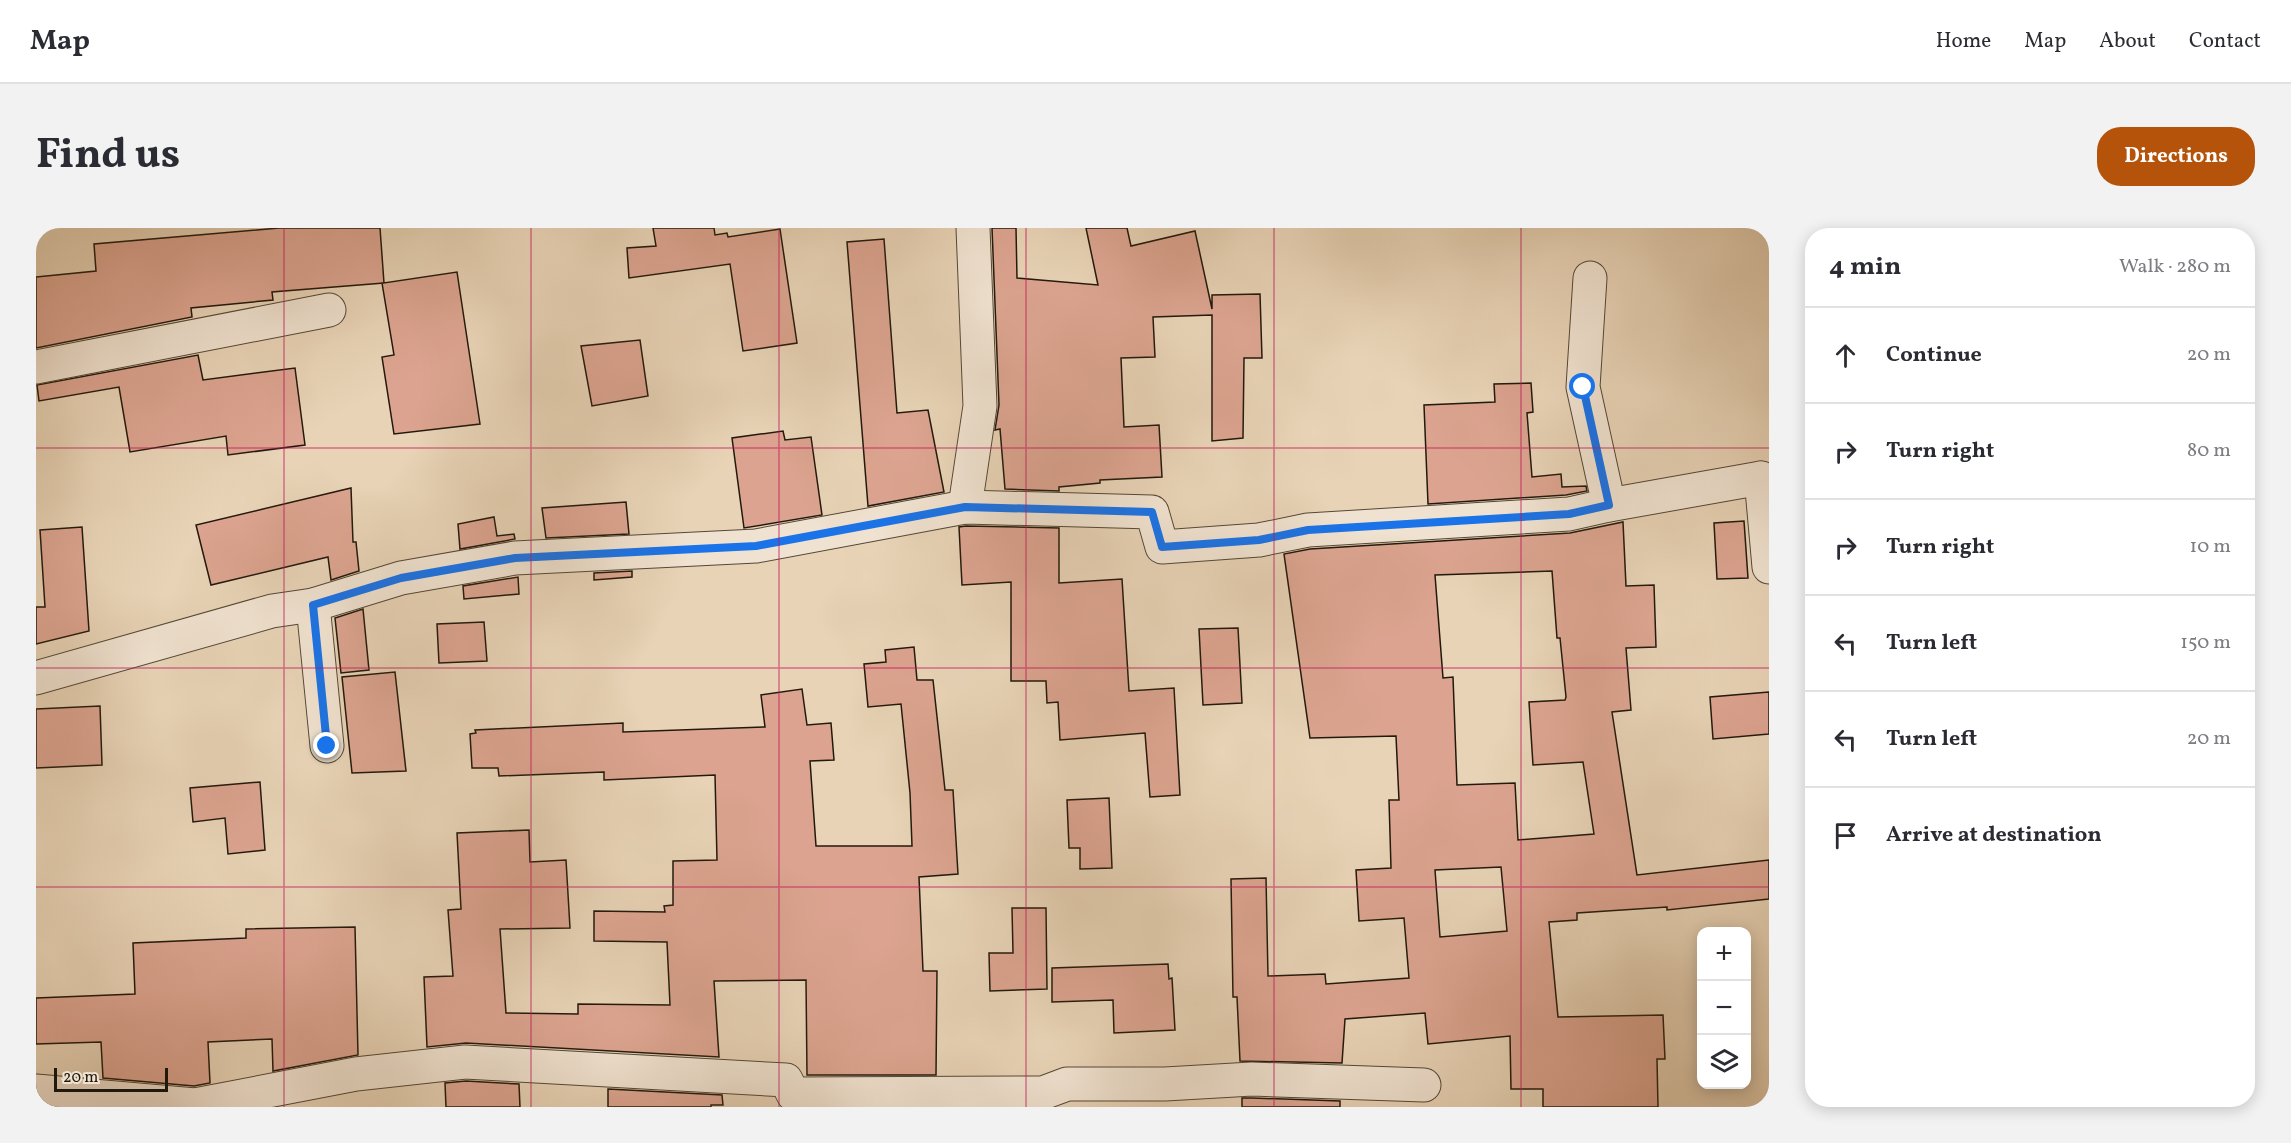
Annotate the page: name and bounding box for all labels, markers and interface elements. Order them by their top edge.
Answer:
text: Map [30,22,90,61]
text: Home [1936,27,1991,56]
text: Map [2024,27,2066,56]
text: About [2099,27,2156,56]
text: Contact [2189,27,2261,56]
text: Find us [36,127,180,186]
button: Directions [2097,127,2255,186]
text: 4 min [1829,249,1901,285]
text: Walk · 280 m [2119,253,2231,281]
icon: ahead [1829,339,1862,372]
text: Continue [1886,340,1982,371]
text: 20 m [2187,341,2231,369]
route start [1569,373,1595,399]
icon: right [1829,435,1862,468]
text: Turn right [1886,436,1994,467]
text: 80 m [2187,437,2231,465]
icon: right [1829,531,1862,564]
text: Turn right [1886,532,1994,563]
text: 10 m [2190,533,2231,561]
icon: left [1829,627,1862,660]
text: Turn left [1886,628,1977,659]
text: 150 m [2180,629,2231,657]
icon: left [1829,723,1862,756]
text: Turn left [1886,724,1977,755]
text: 20 m [2187,725,2231,753]
route end [313,732,339,758]
icon: arrive [1829,819,1862,852]
text: Arrive at destination [1886,820,2102,851]
map controls [1697,927,1751,1089]
button: + [1697,927,1751,981]
button: − [1697,981,1751,1035]
button: layers [1697,1035,1751,1089]
scale bar [54,1065,168,1092]
text: 20 m [63,1067,98,1089]

